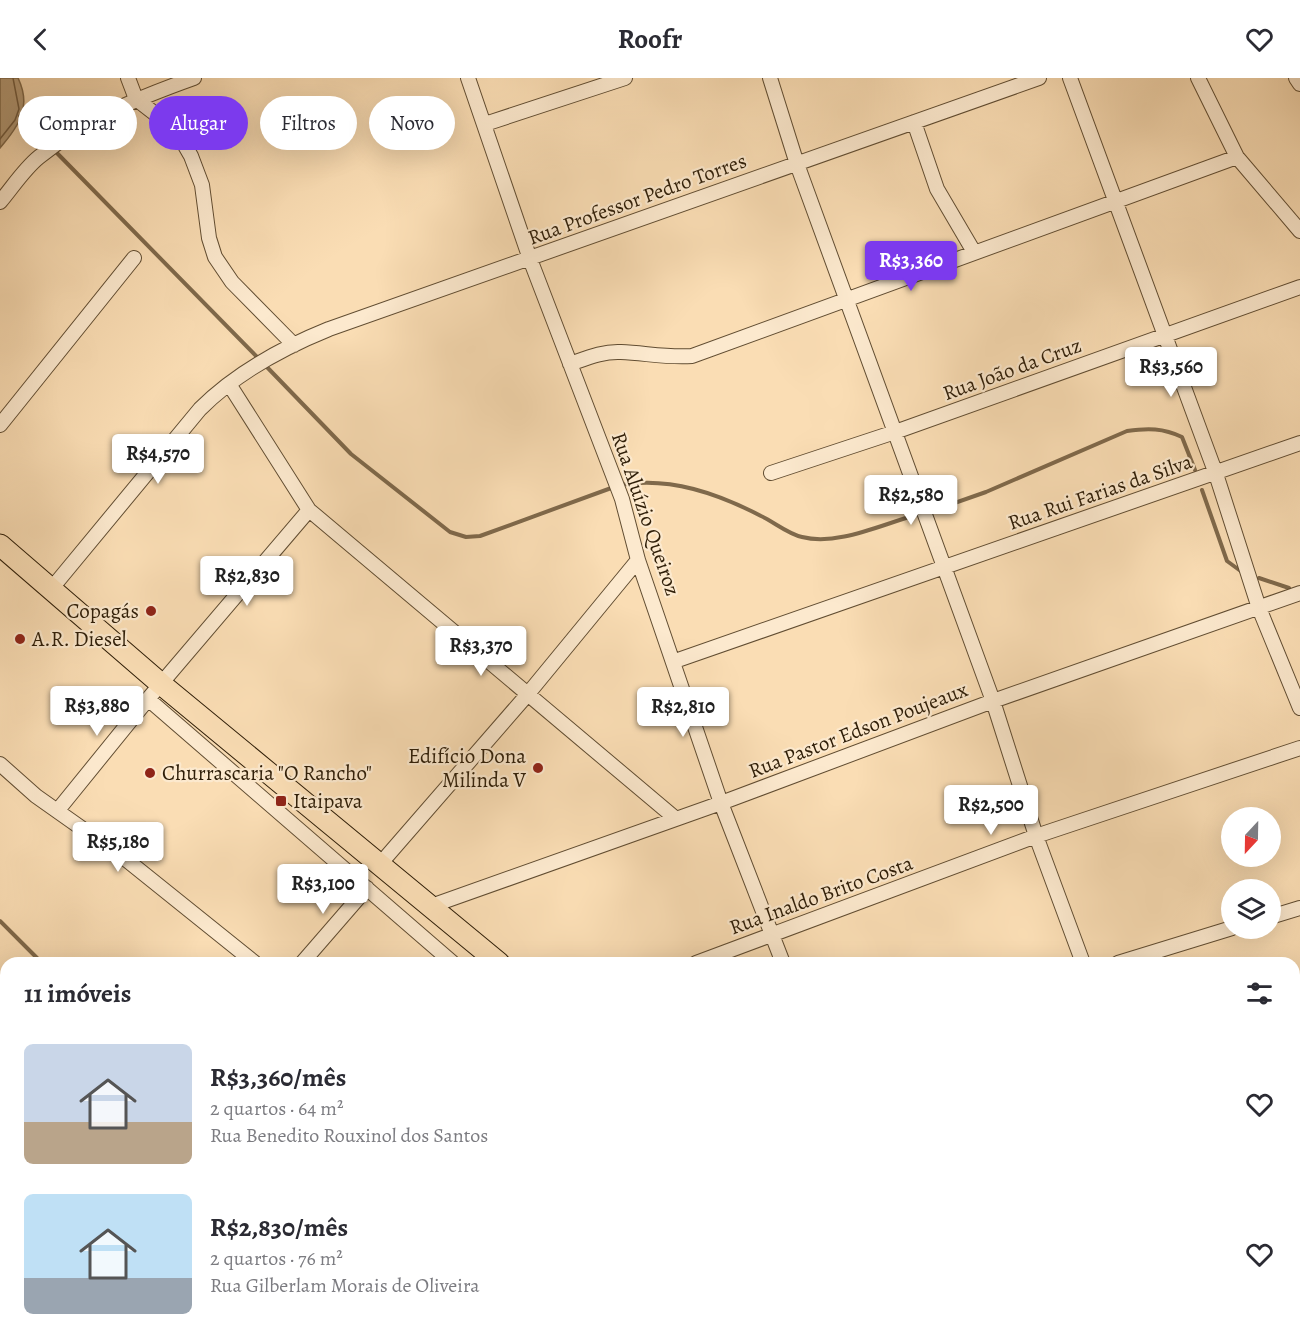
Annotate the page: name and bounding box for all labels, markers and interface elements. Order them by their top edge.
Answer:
text: Roofr [618,21,682,57]
icon: back [24,23,57,56]
icon: heart [1243,23,1276,56]
chip: Comprar [18,96,137,150]
chip: Alugar [149,96,248,150]
chip: Filtros [260,96,357,150]
chip: Novo [369,96,455,150]
street label: Rua Professor Pedro Torres [524,146,750,252]
pin: R$3,360 [856,241,966,292]
text: R$3,360 [879,247,943,274]
street label: Rua João da Cruz [939,331,1085,407]
pin: R$3,560 [1116,347,1226,398]
text: R$3,560 [1139,353,1203,380]
street label: Rua Aluízio Queiroz [605,428,687,600]
pin: R$4,570 [103,434,213,485]
text: R$4,570 [126,440,190,467]
street label: Rua Rui Farias da Silva [1004,447,1196,537]
pin: R$2,580 [856,475,966,526]
text: R$2,580 [878,481,944,508]
pin: R$2,830 [192,556,302,607]
text: R$2,830 [214,562,280,589]
place label: Copagás [66,597,139,625]
marker: Copagás [144,604,158,618]
place label: A.R. Diesel [31,625,127,653]
pin: R$3,370 [426,626,536,677]
marker: A.R. Diesel [13,632,27,646]
text: R$3,370 [449,632,513,659]
street label: Rua Pastor Edson Poujeaux [744,675,972,785]
pin: R$3,880 [42,686,152,737]
pin: R$2,810 [628,687,738,738]
text: R$3,880 [64,692,130,719]
text: R$2,810 [651,693,715,720]
place label: Edifício Dona Milinda V [408,742,526,794]
place label: Churrascaria "O Rancho" [162,759,372,787]
marker: Edifício Dona Milinda V [531,761,545,775]
marker: Churrascaria "O Rancho" [143,766,157,780]
pin: R$2,500 [936,785,1046,836]
place label: Itaipava [293,787,363,815]
text: R$2,500 [958,791,1024,818]
marker: Itaipava [274,794,288,808]
north arrow [1221,807,1281,867]
map controls [1221,807,1281,939]
pin: R$5,180 [63,822,173,873]
text: R$5,180 [87,828,149,855]
street label: Rua Inaldo Brito Costa [725,849,917,941]
pin: R$3,100 [268,864,378,915]
text: R$3,100 [291,870,355,897]
button: layers [1221,879,1281,939]
text: 11 imóveis [24,976,131,1011]
icon: filters [1243,977,1276,1010]
text: R$3,360/mês [210,1060,346,1095]
icon: home [72,1068,144,1140]
icon: heart [1243,1088,1276,1121]
text: 2 quartos · 64 m² [210,1095,344,1122]
text: Rua Benedito Rouxinol dos Santos [210,1122,488,1149]
text: R$2,830/mês [210,1210,348,1245]
icon: home [72,1218,144,1290]
icon: heart [1243,1238,1276,1271]
text: 2 quartos · 76 m² [210,1245,343,1272]
text: Rua Gilberlam Morais de Oliveira [210,1272,480,1299]

